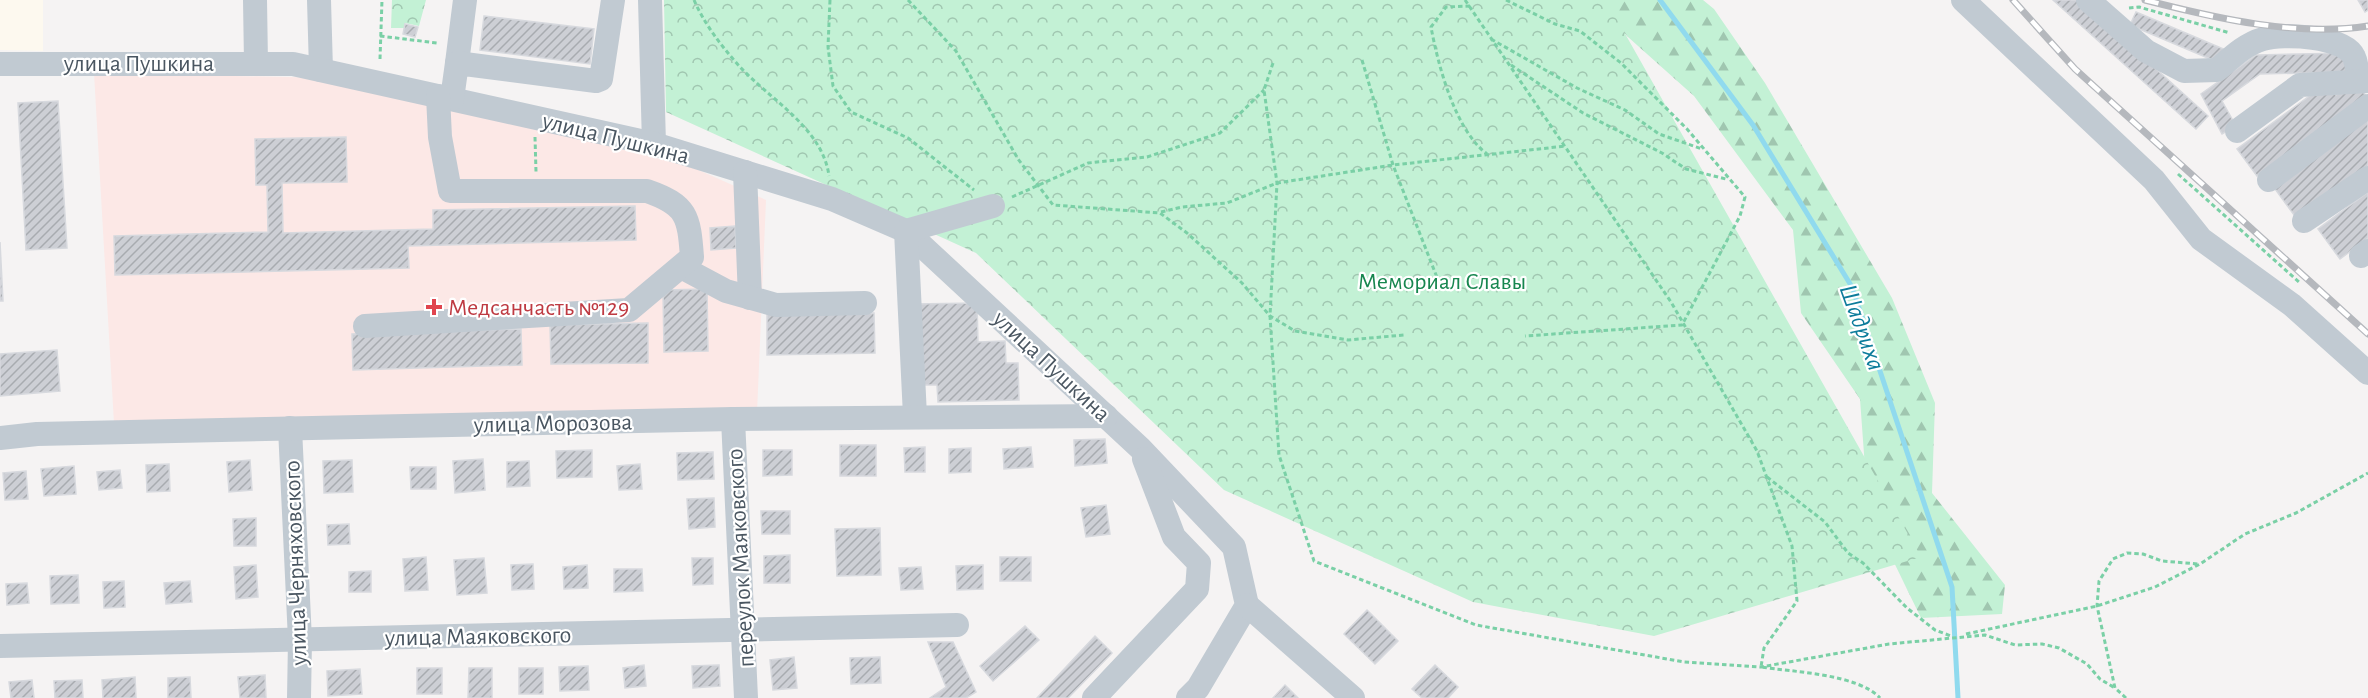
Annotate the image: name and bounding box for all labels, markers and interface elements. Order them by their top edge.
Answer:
street label: улица Пушкина [63,52,214,76]
street label: улица Пушкина [539,109,692,169]
park label: Мемориал Славы [1358,270,1526,294]
water label: Шадриха [1834,281,1890,374]
place label: Медсанчасть №129 [448,296,629,320]
marker: Медсанчасть №129 [425,298,443,316]
street label: улица Пушкина [987,306,1115,427]
street label: улица Морозова [472,411,633,437]
street label: переулок Маяковского [723,448,759,668]
street label: улица Черняховского [280,460,312,667]
street label: улица Маяковского [384,623,571,651]

